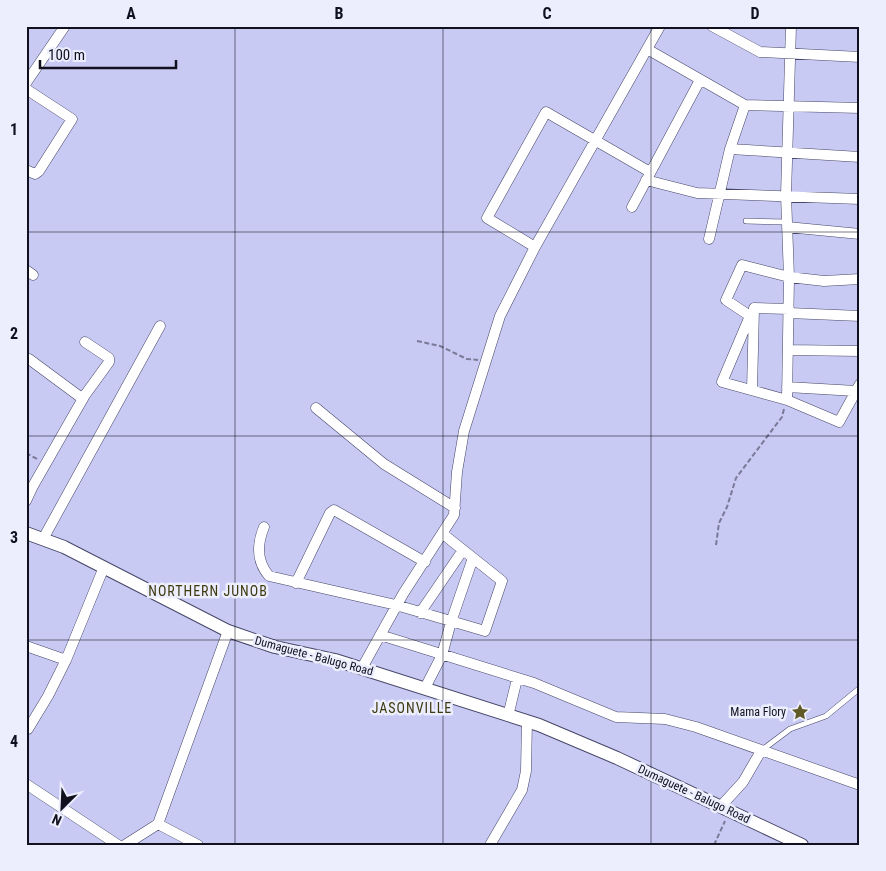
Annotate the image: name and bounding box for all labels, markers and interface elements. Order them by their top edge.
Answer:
text: A [126,4,136,23]
text: B [335,4,344,23]
text: C [542,4,552,23]
text: D [750,4,760,23]
scale bar [40,38,176,70]
text: 100 m [48,46,85,64]
text: 1 [10,120,18,139]
text: 2 [10,324,18,343]
text: 3 [10,528,18,547]
district label: NORTHERN JUNOB [148,583,268,599]
street label: Dumaguete - Balugo Road [253,633,375,679]
district label: JASONVILLE [372,700,452,716]
place icon: Mama Flory [790,702,810,722]
place label: Mama Flory [730,705,786,719]
text: 4 [10,732,18,751]
street label: Dumaguete - Balugo Road [636,762,752,826]
north arrow [38,784,88,834]
text: N [50,811,64,829]

